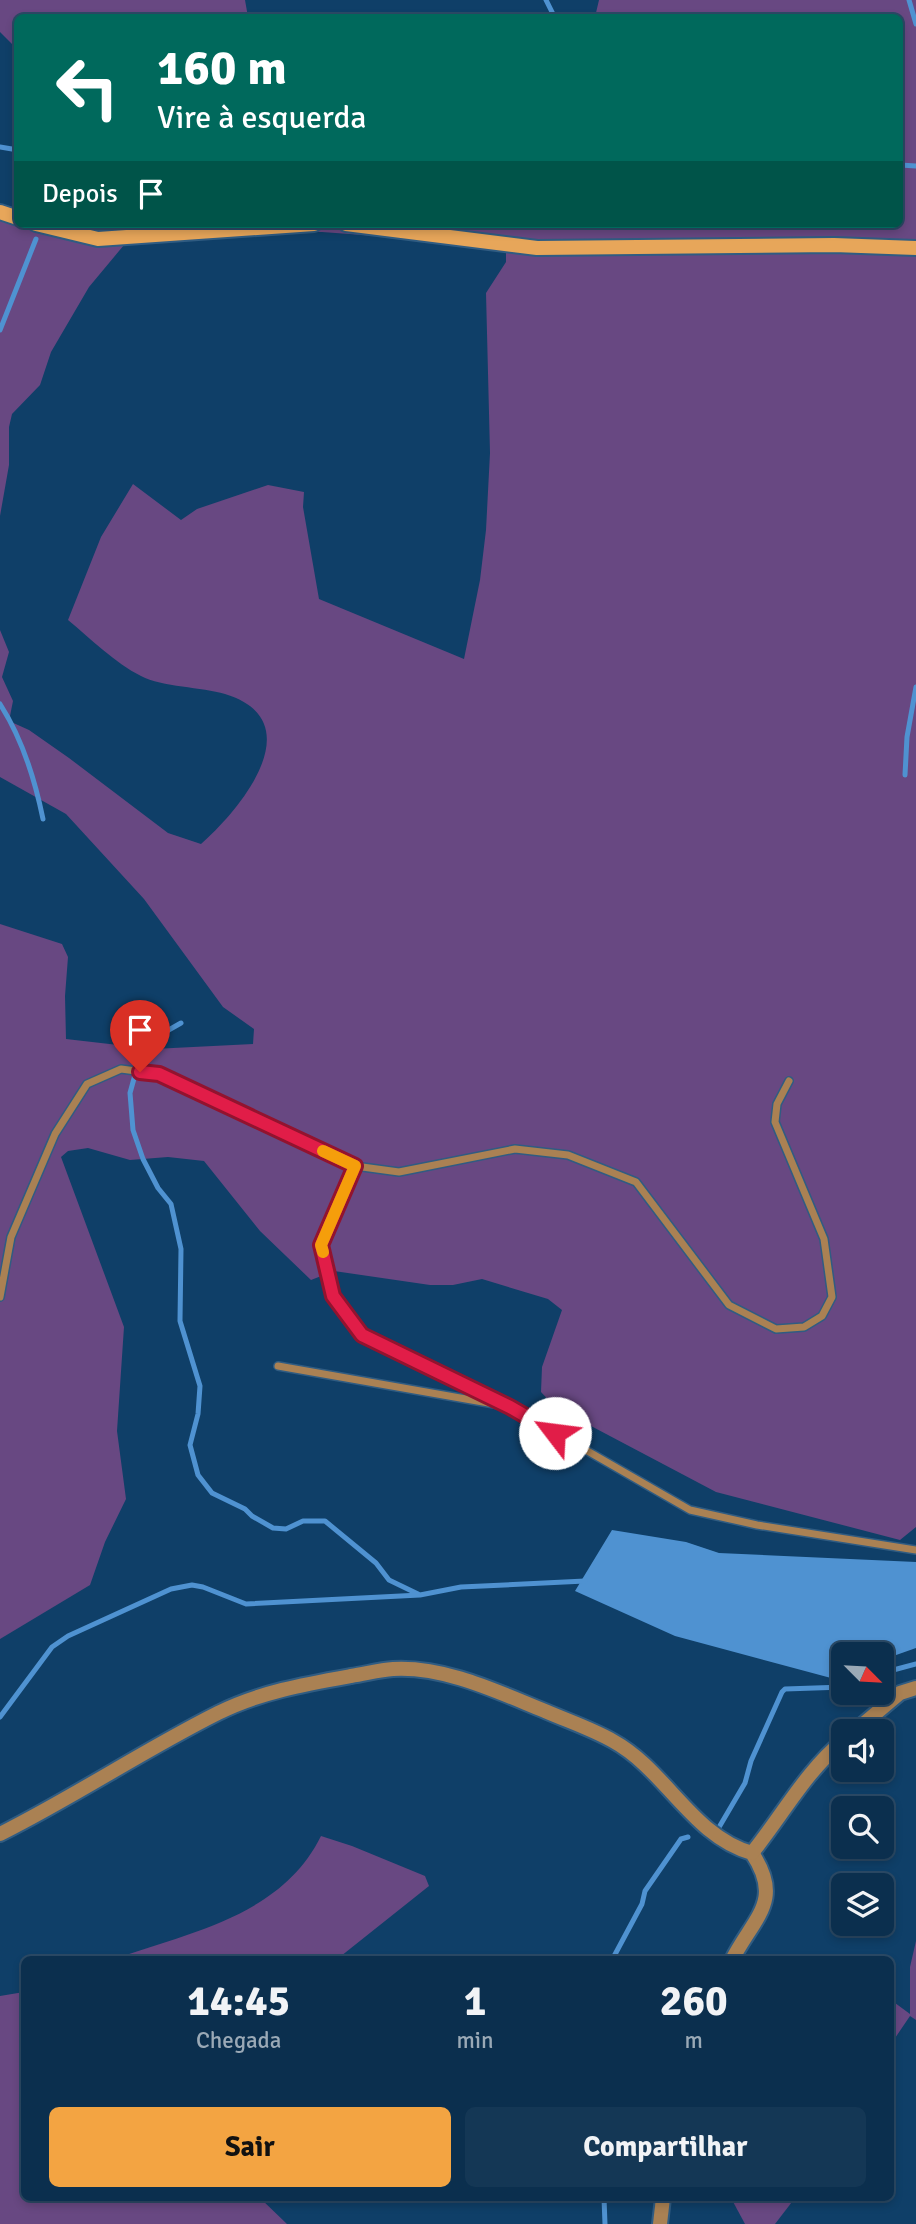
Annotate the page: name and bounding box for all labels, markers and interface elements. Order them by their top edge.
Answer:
text: 160 m [157,38,287,98]
icon: left [42,42,133,133]
text: Vire à esquerda [157,98,367,137]
icon: arrive [132,175,170,213]
text: Depois [42,178,118,210]
pin [110,1000,170,1072]
icon: arrive [121,1011,159,1049]
position arrow [518,1396,592,1470]
north arrow [831,1642,894,1704]
map controls [831,1642,894,1936]
button: sound [831,1719,894,1782]
button: search [831,1796,894,1859]
button: layers [831,1873,894,1936]
text: 14:45 [187,1976,290,2027]
text: 1 [464,1976,486,2027]
text: 260 [660,1976,728,2027]
text: Chegada [196,2026,281,2055]
text: min [456,2026,494,2055]
text: m [685,2026,703,2055]
button: Sair [49,2107,451,2187]
button: Compartilhar [465,2107,866,2187]

